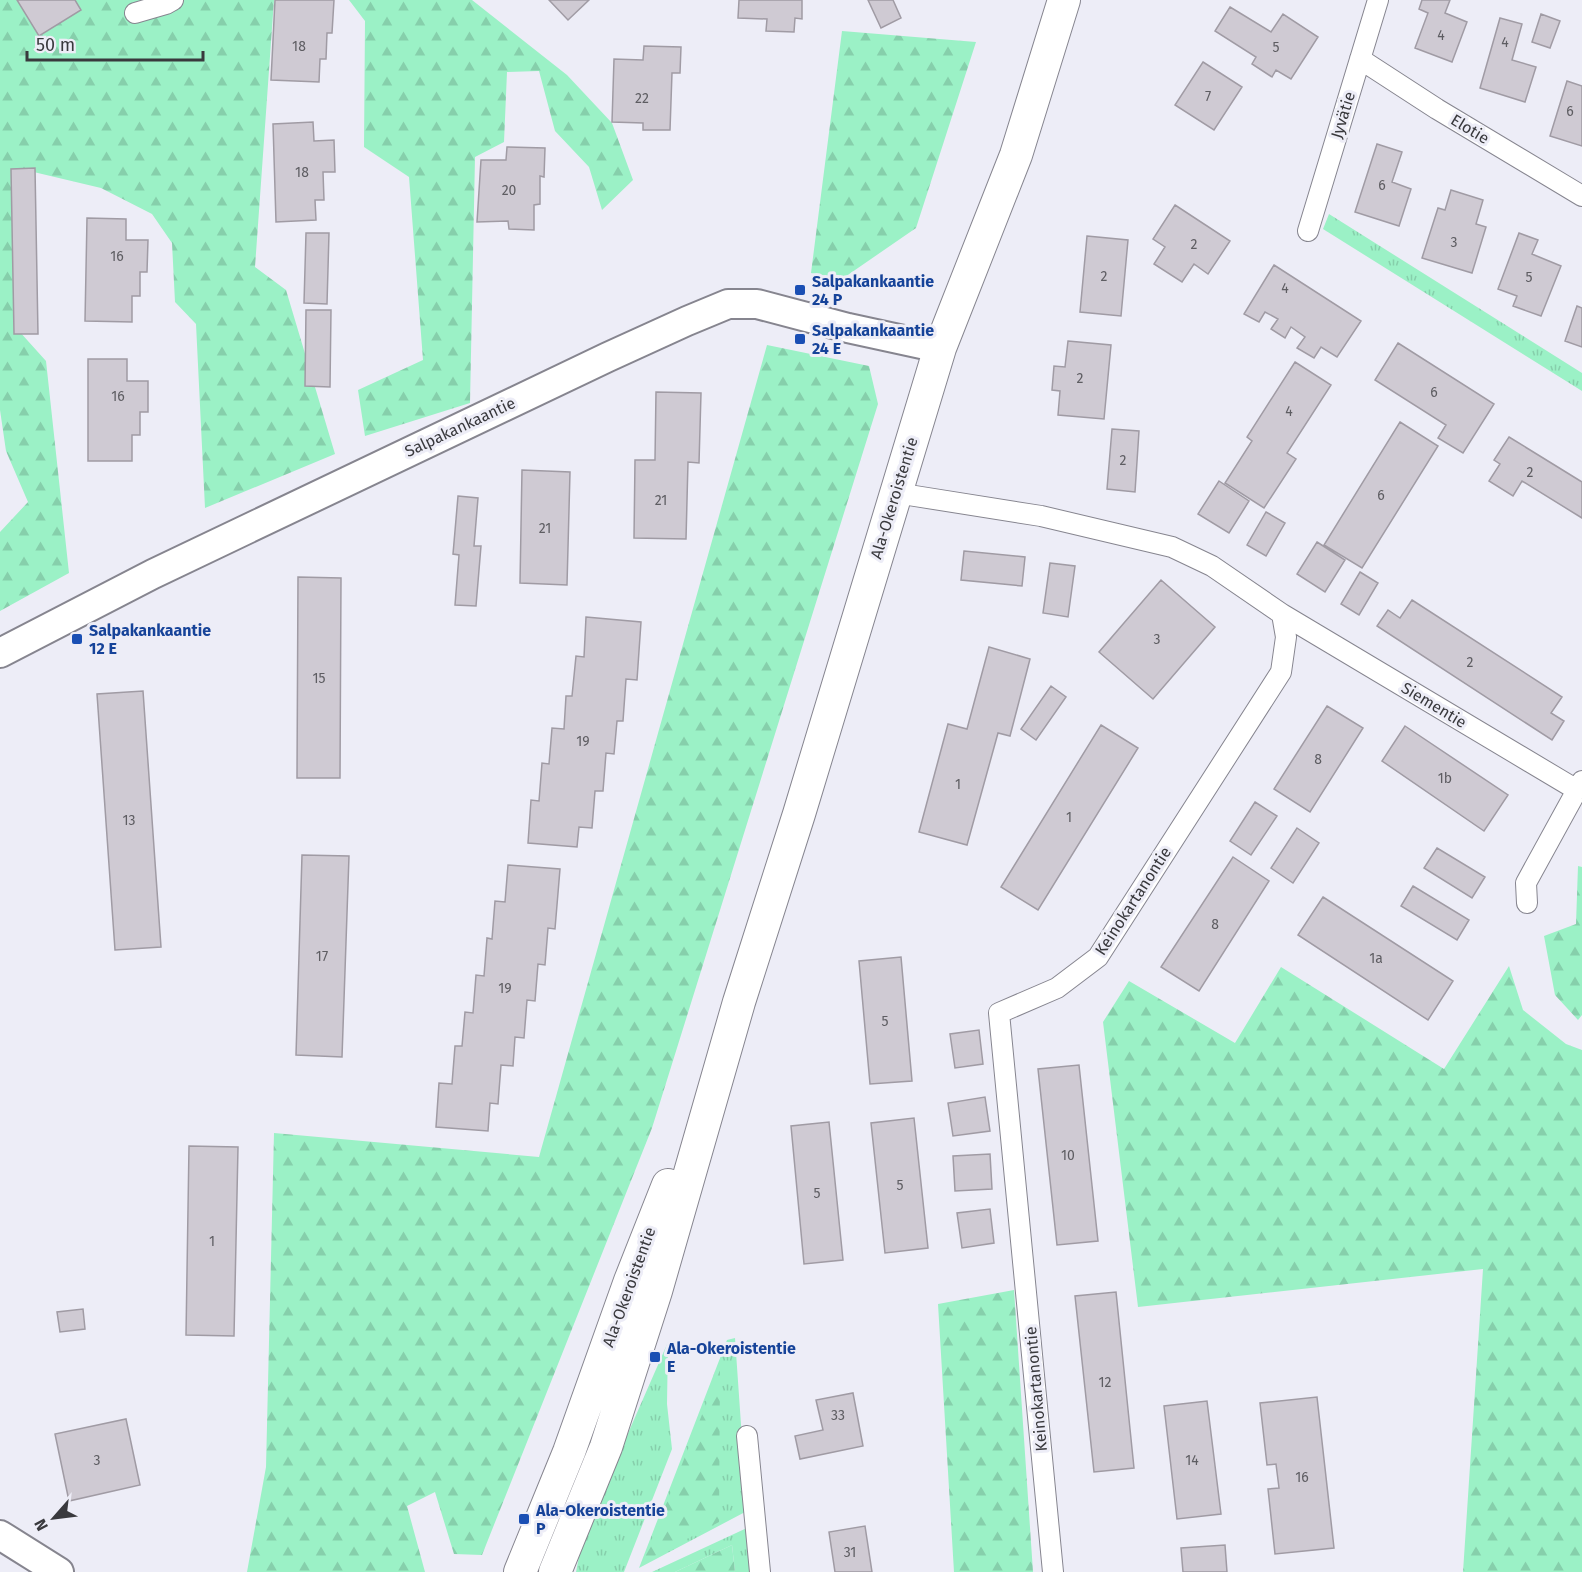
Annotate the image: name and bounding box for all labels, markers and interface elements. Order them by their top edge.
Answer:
scale bar [27,24,202,62]
house number: 4 [1437,27,1445,44]
text: 50 m [36,34,75,56]
house number: 4 [1501,34,1509,51]
house number: 18 [292,38,306,55]
house number: 5 [1272,39,1280,56]
house number: 7 [1205,88,1211,105]
street label: Jyvätie [1327,89,1359,141]
house number: 22 [635,90,649,107]
house number: 6 [1566,103,1574,120]
street label: Elotie [1447,110,1493,148]
house number: 18 [295,164,309,181]
house number: 6 [1378,177,1386,194]
house number: 20 [502,182,517,199]
house number: 3 [1451,234,1458,251]
house number: 2 [1191,236,1198,253]
house number: 16 [110,248,124,265]
house number: 2 [1101,268,1108,285]
house number: 5 [1525,269,1533,286]
place label: Salpakankaantie 24 P [812,272,934,309]
house number: 4 [1281,280,1289,297]
marker: Salpakankaantie 24 P [793,283,807,297]
place label: Salpakankaantie 24 E [812,321,934,358]
marker: Salpakankaantie 24 E [793,332,807,346]
house number: 2 [1077,370,1084,387]
house number: 6 [1430,384,1438,401]
house number: 16 [111,388,125,405]
street label: Salpakankaantie [402,393,518,461]
house number: 4 [1285,403,1293,420]
street label: Ala-Okeroistentie [866,435,922,561]
house number: 2 [1120,452,1127,469]
house number: 2 [1527,464,1534,481]
house number: 6 [1377,487,1385,504]
house number: 21 [655,492,667,509]
house number: 21 [539,520,551,537]
place label: Salpakankaantie 12 E [89,621,211,658]
house number: 3 [1154,631,1161,648]
marker: Salpakankaantie 12 E [70,632,84,646]
house number: 2 [1467,654,1474,671]
house number: 15 [312,670,326,687]
street label: Siementie [1398,678,1470,732]
house number: 19 [576,733,590,750]
house number: 8 [1314,751,1322,768]
house number: 1b [1438,770,1452,787]
house number: 1 [955,776,961,793]
house number: 1 [1066,809,1072,826]
house number: 13 [122,812,136,829]
street label: Keinokartanontie [1091,843,1175,959]
house number: 8 [1211,916,1219,933]
house number: 17 [316,948,328,965]
house number: 1a [1369,950,1383,967]
house number: 19 [498,980,512,997]
house number: 5 [881,1013,889,1030]
house number: 10 [1061,1147,1075,1164]
house number: 5 [896,1177,904,1194]
house number: 5 [813,1185,821,1202]
street label: Ala-Okeroistentie [598,1224,660,1350]
house number: 1 [209,1233,215,1250]
street label: Keinokartanontie [1021,1326,1051,1452]
place label: Ala-Okeroistentie E [666,1339,796,1376]
marker: Ala-Okeroistentie E [648,1350,662,1364]
house number: 12 [1099,1374,1112,1391]
house number: 33 [831,1407,845,1424]
house number: 3 [94,1452,101,1469]
house number: 14 [1185,1452,1199,1469]
house number: 16 [1295,1469,1309,1486]
north arrow [24,1488,84,1548]
place label: Ala-Okeroistentie P [535,1501,665,1538]
marker: Ala-Okeroistentie P [517,1512,531,1526]
text: N [30,1516,52,1534]
house number: 31 [844,1544,856,1561]

